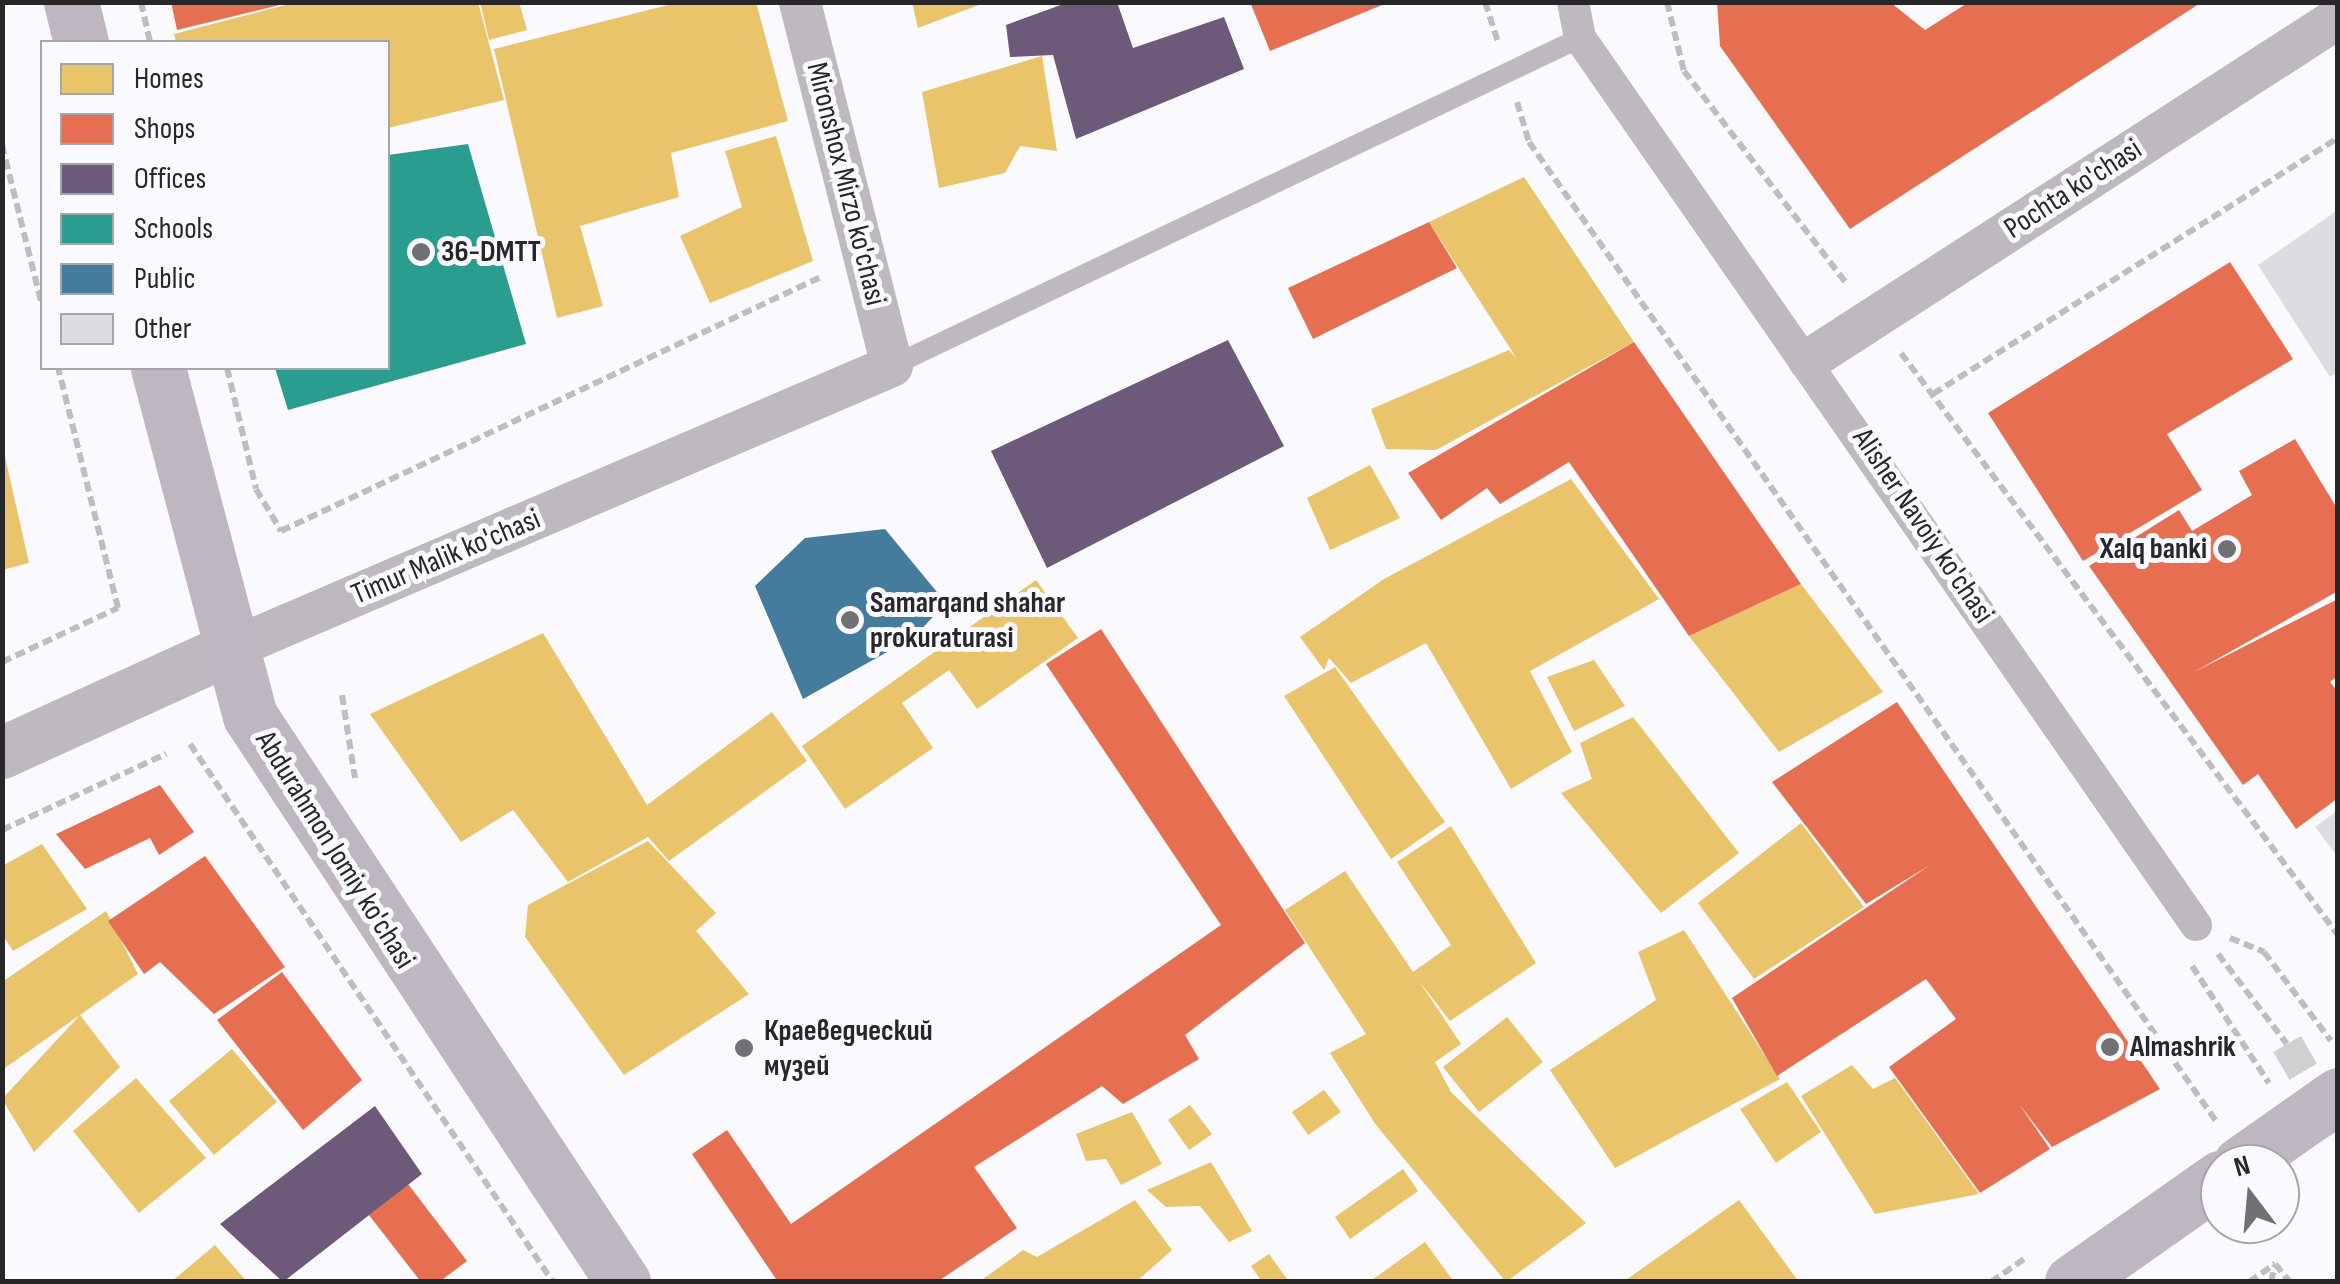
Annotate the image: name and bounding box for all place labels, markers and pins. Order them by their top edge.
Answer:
place label: 36-DMTT [441,234,541,270]
marker: 36-DMTT [410,241,432,263]
place label: Xalq banki [2100,531,2207,567]
marker: Xalq banki [2216,538,2238,560]
place label: Samarqand shahar prokuraturasi [870,585,1065,656]
marker: Samarqand shahar prokuraturasi [839,609,861,631]
place label: Краеведческий музей [764,1013,933,1084]
place label: Almashrik [2130,1029,2236,1065]
marker: Almashrik [2099,1036,2121,1058]
marker: Краеведческий музей [733,1037,755,1059]

